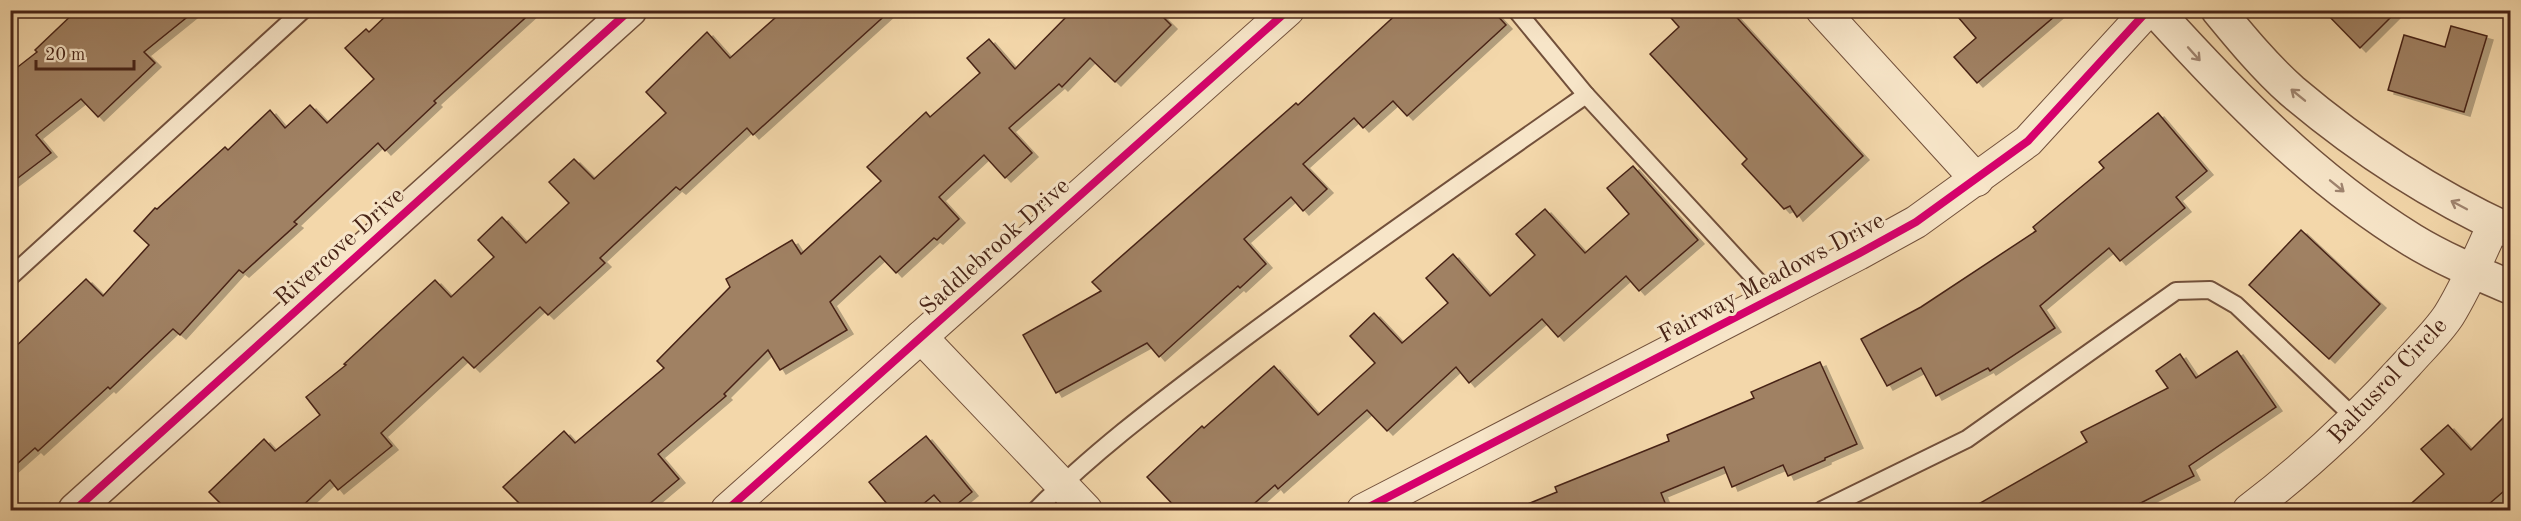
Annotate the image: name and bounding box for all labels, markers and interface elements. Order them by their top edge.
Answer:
scale bar [36,33,134,71]
text: 20 m [45,46,85,64]
one-way arrow [2187,46,2201,61]
one-way arrow [2291,88,2306,102]
street label: Saddlebrook Drive [916,174,1075,321]
one-way arrow [2329,180,2345,193]
street label: Rivercove Drive [271,184,409,311]
one-way arrow [2450,199,2468,210]
street label: Fairway Meadows Drive [1655,209,1889,349]
street label: Baltusrol Circle [2324,314,2452,449]

